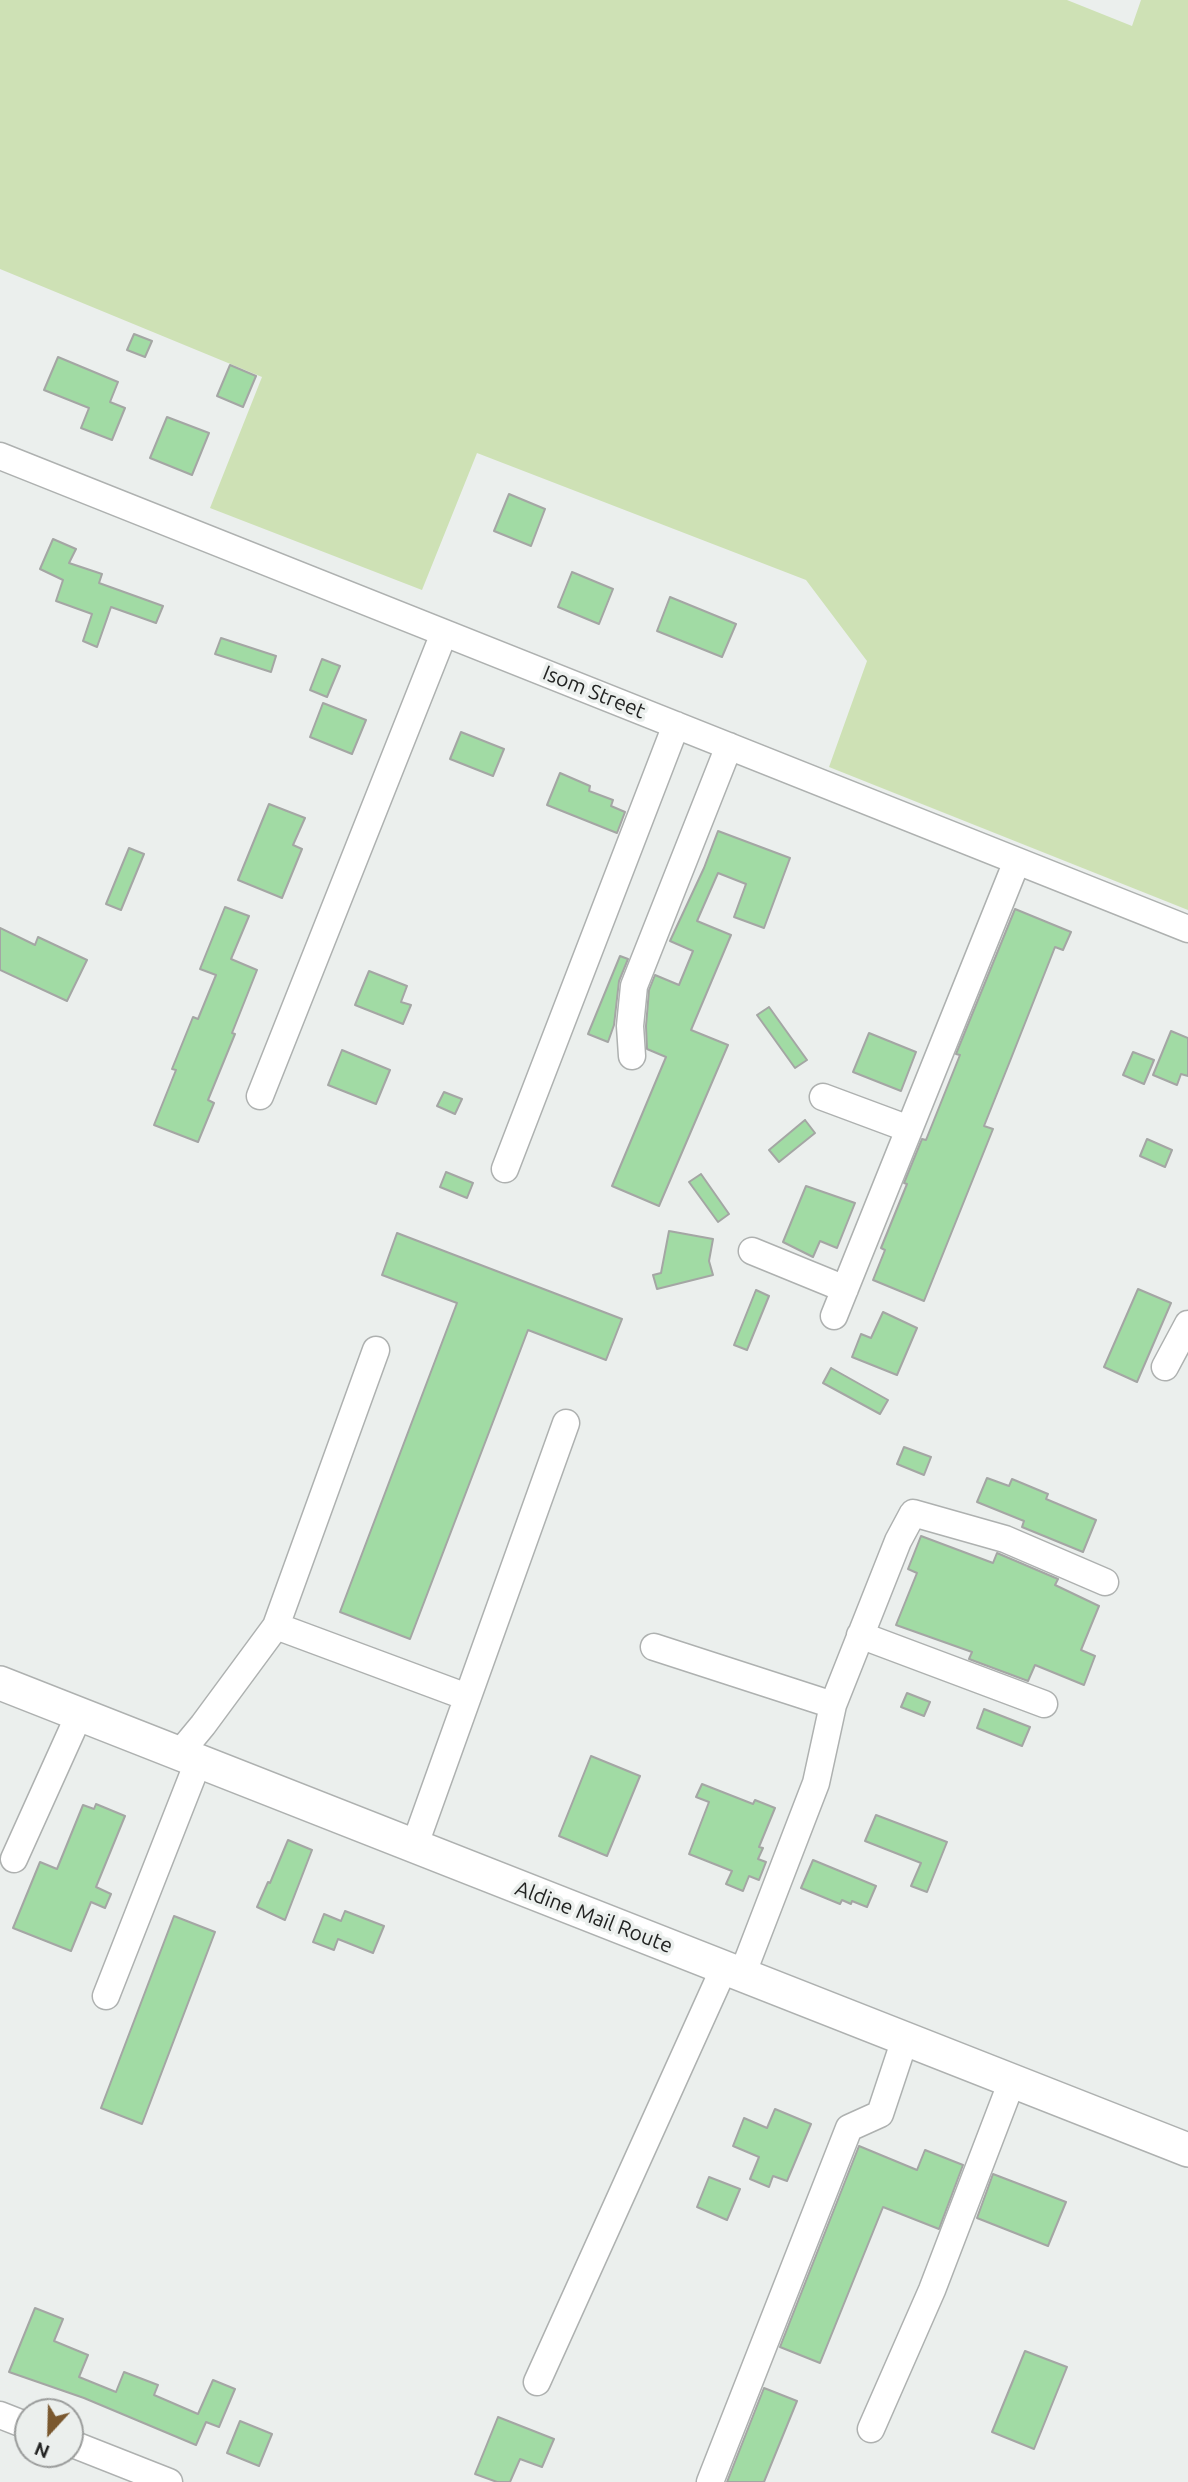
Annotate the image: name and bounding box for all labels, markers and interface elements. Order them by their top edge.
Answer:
street label: Isom Street [539,660,649,724]
street label: Aldine Mail Route [512,1875,676,1959]
north arrow [14,2398,84,2468]
text: N [31,2438,53,2463]

